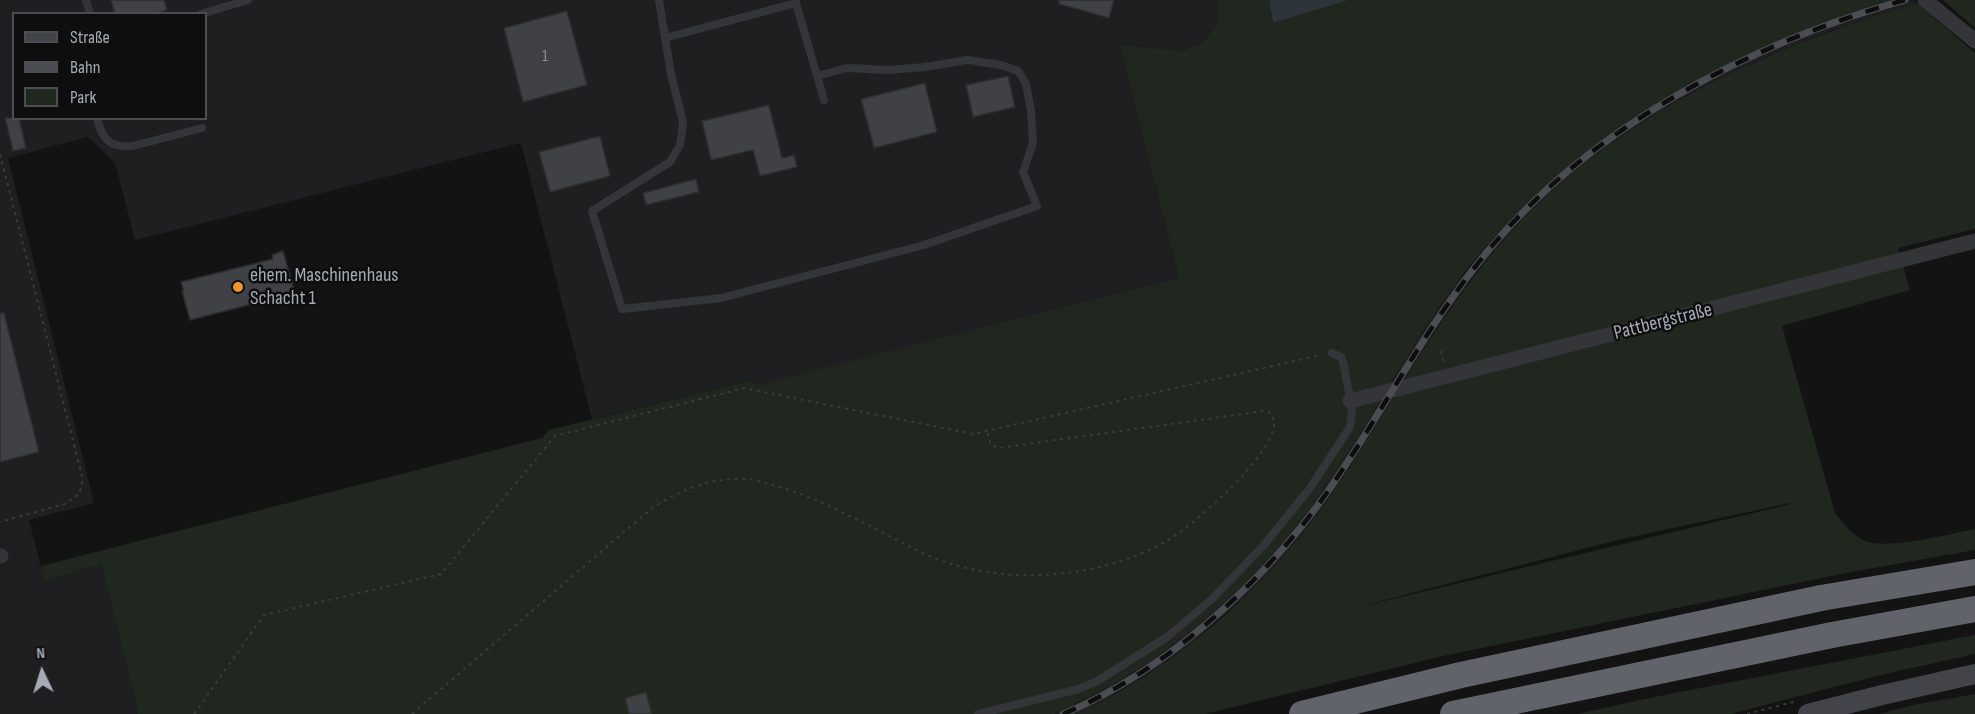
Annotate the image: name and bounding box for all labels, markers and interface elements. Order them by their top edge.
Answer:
legend [12,12,207,120]
text: Straße [70,27,110,48]
house number: 1 [542,47,548,67]
text: Bahn [70,57,100,78]
text: Park [70,87,96,108]
place label: ehem. Maschinenhaus Schacht 1 [250,264,398,311]
marker: ehem. Maschinenhaus Schacht 1 [231,280,245,294]
street label: Pattbergstraße [1611,298,1715,346]
north arrow [12,642,72,702]
text: N [36,644,46,663]

